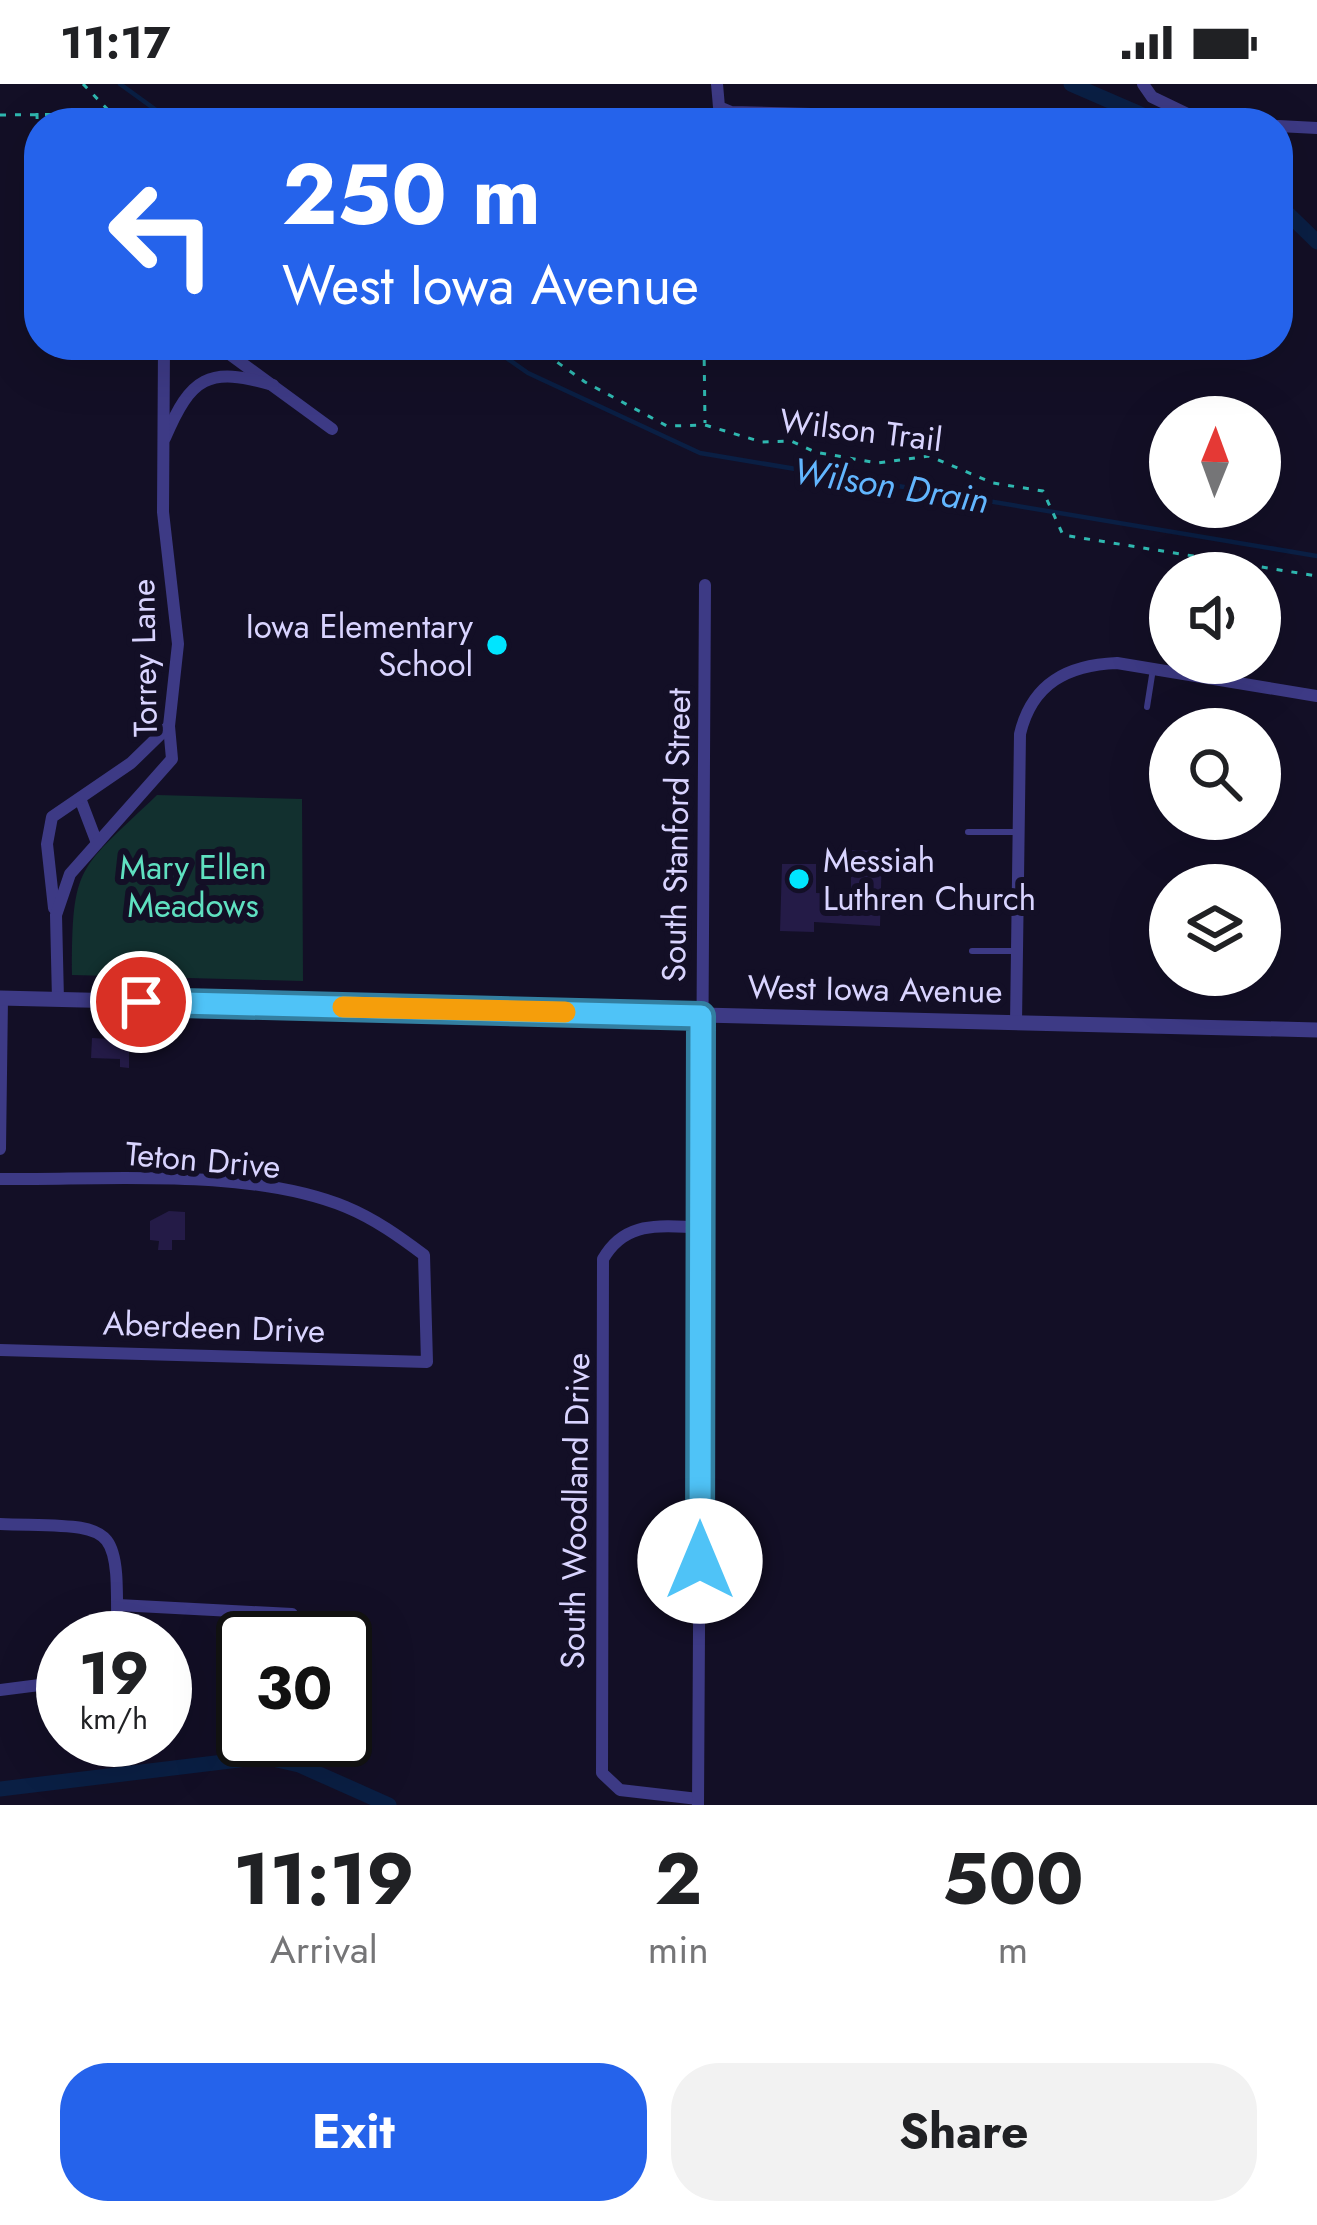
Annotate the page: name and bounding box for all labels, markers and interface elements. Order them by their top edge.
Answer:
text: 11:17 [60,10,170,75]
text: 250 m [282,134,541,256]
icon: left [84,156,240,312]
text: West Iowa Avenue [282,246,699,324]
north arrow [1149,396,1281,528]
map controls [1149,396,1281,996]
street label: Wilson Trail [777,397,945,463]
water label: Wilson Drain [790,444,992,526]
button: sound [1149,552,1281,684]
street label: Torrey Lane [119,579,169,737]
place label: Iowa Elementary School [246,603,473,688]
marker: Iowa Elementary School [484,632,510,658]
street label: South Stanford Street [650,688,702,982]
button: search [1149,708,1281,840]
place label: Messiah Luthren Church [823,837,1036,922]
park label: Mary Ellen Meadows [120,844,266,929]
button: layers [1149,864,1281,996]
marker: Messiah Luthren Church [786,866,812,892]
pin [90,951,192,1053]
street label: West Iowa Avenue [747,963,1003,1015]
icon: arrive [108,969,174,1035]
street label: Teton Drive [123,1130,283,1190]
street label: Aberdeen Drive [102,1300,326,1354]
street label: South Woodland Drive [549,1352,601,1670]
position arrow [637,1498,763,1624]
speed limit sign: 30 [216,1611,372,1767]
text: 19 [79,1630,149,1717]
text: km/h [80,1697,148,1740]
text: 11:19 [233,1827,415,1931]
text: 2 [655,1827,702,1931]
text: 500 [942,1827,1084,1931]
text: Arrival [270,1921,378,1978]
text: min [648,1921,709,1978]
text: m [998,1921,1028,1978]
button: Exit [60,2063,647,2201]
button: Share [671,2063,1257,2201]

